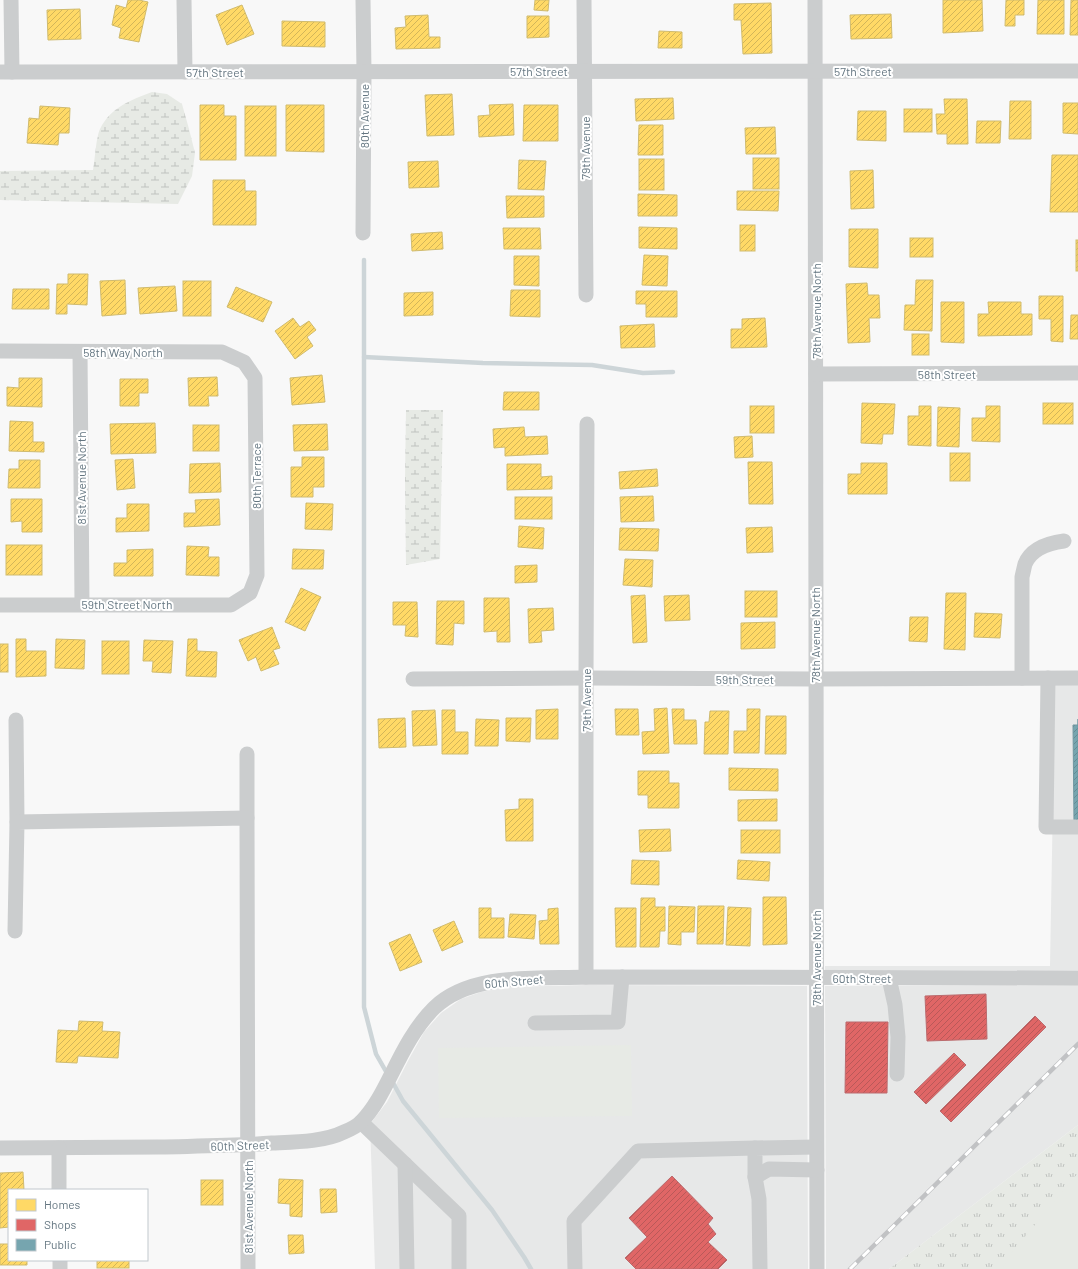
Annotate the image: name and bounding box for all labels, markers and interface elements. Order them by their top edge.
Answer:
street label: 57th Street [510,64,568,78]
street label: 57th Street [834,64,892,78]
street label: 57th Street [186,65,244,79]
street label: 80th Avenue [357,84,371,148]
street label: 79th Avenue [578,116,592,180]
street label: 78th Avenue North [809,263,823,359]
street label: 58th Way North [83,345,163,359]
street label: 58th Street [918,367,976,381]
street label: 81st Avenue North [74,431,88,525]
street label: 80th Terrace [249,443,263,509]
street label: 78th Avenue North [808,587,822,683]
street label: 59th Street North [82,597,172,611]
street label: 79th Avenue [579,668,593,732]
street label: 59th Street [716,672,774,686]
street label: 78th Avenue North [809,910,823,1006]
street label: 60th Street [484,971,544,991]
street label: 60th Street [833,971,891,985]
street label: 60th Street [210,1137,270,1153]
street label: 81st Avenue North [241,1160,255,1254]
legend [8,1189,148,1261]
text: Homes [44,1197,81,1211]
text: Shops [44,1217,77,1231]
text: Public [44,1237,76,1251]

